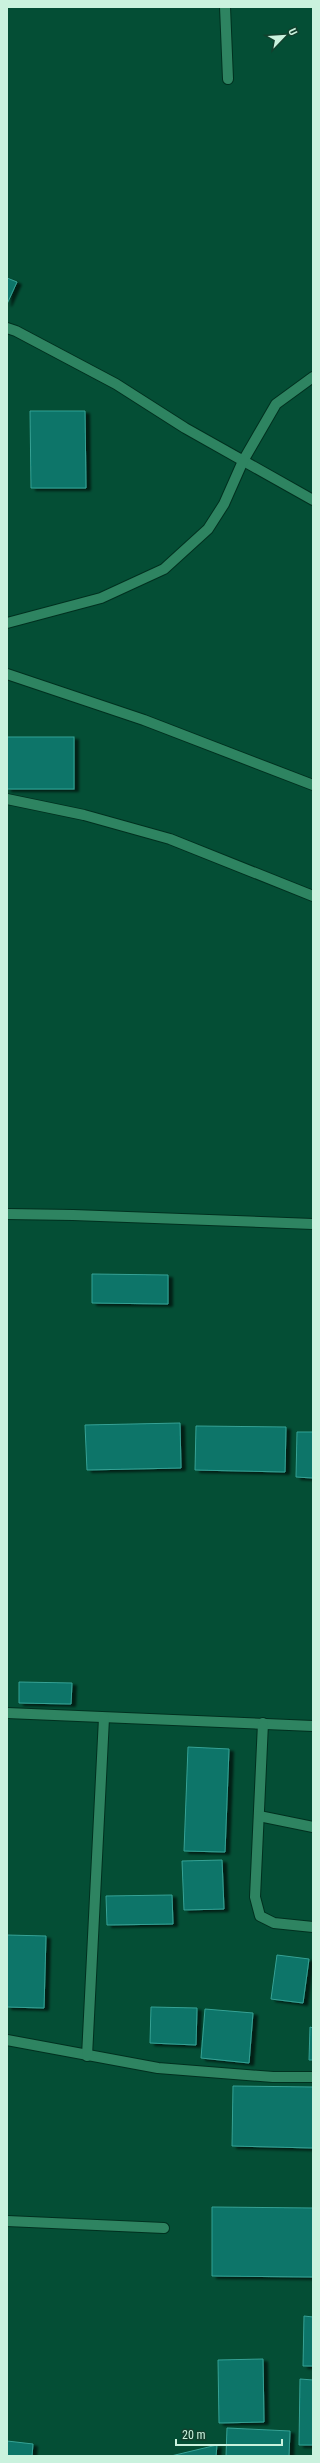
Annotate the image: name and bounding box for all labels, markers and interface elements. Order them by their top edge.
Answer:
north arrow [264,16,304,56]
text: U [285,26,300,38]
scale bar [176,2421,282,2447]
text: 20 m [182,2428,206,2442]

